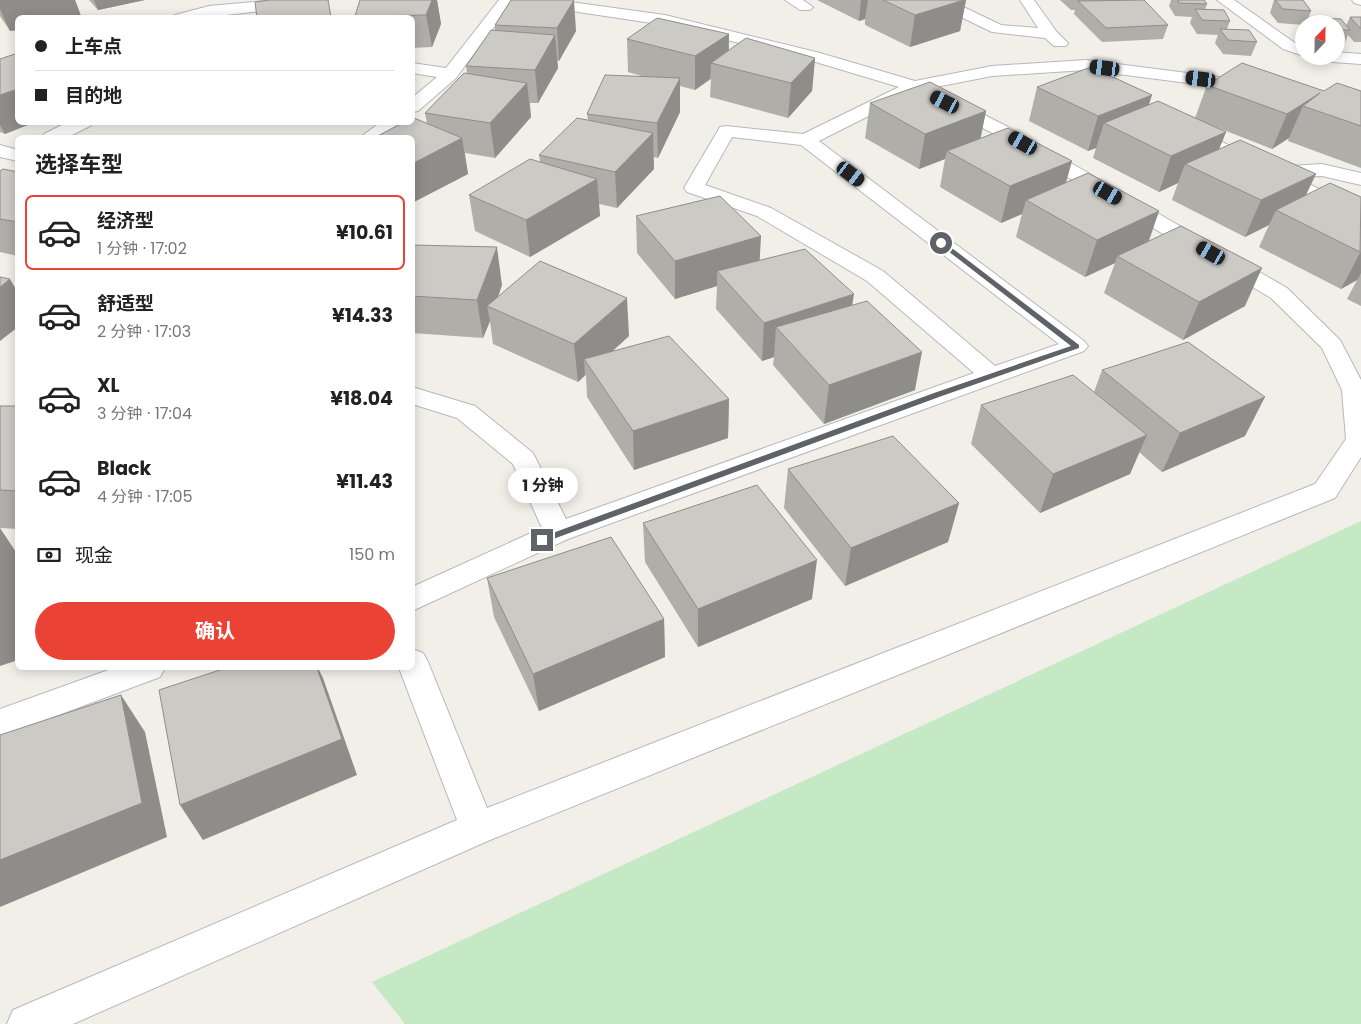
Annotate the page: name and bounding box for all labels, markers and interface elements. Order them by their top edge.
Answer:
north arrow [1295,15,1345,65]
map controls [1295,15,1345,65]
text: 上车点 [65,33,122,60]
car [1089,59,1120,77]
car [1185,70,1216,88]
text: 目的地 [65,82,122,109]
car [928,89,961,115]
car [1006,129,1039,157]
text: 选择车型 [35,149,123,180]
car [834,159,867,189]
car [1091,179,1124,207]
text: 经济型 [97,207,154,234]
icon: car [37,210,82,255]
text: ¥10.61 [336,219,393,246]
route start [930,232,952,254]
text: 1 分钟 · 17:02 [97,237,187,260]
car [1194,239,1227,267]
text: 舒适型 [97,290,154,317]
icon: car [37,293,82,338]
text: ¥14.33 [332,302,393,329]
text: 2 分钟 · 17:03 [97,320,191,343]
text: XL [97,372,120,399]
icon: car [37,376,82,421]
text: ¥18.04 [330,385,393,412]
text: 3 分钟 · 17:04 [97,402,192,425]
text: Black [97,455,151,482]
icon: car [37,459,82,504]
text: ¥11.43 [336,468,393,495]
callout: 1 分钟 [507,468,577,502]
text: 1 分钟 [522,474,564,497]
text: 4 分钟 · 17:05 [97,485,193,508]
route end [531,529,553,551]
icon: cash [35,541,63,569]
text: 现金 [75,542,113,569]
text: 150 m [349,543,395,566]
button: 确认 [35,602,395,660]

